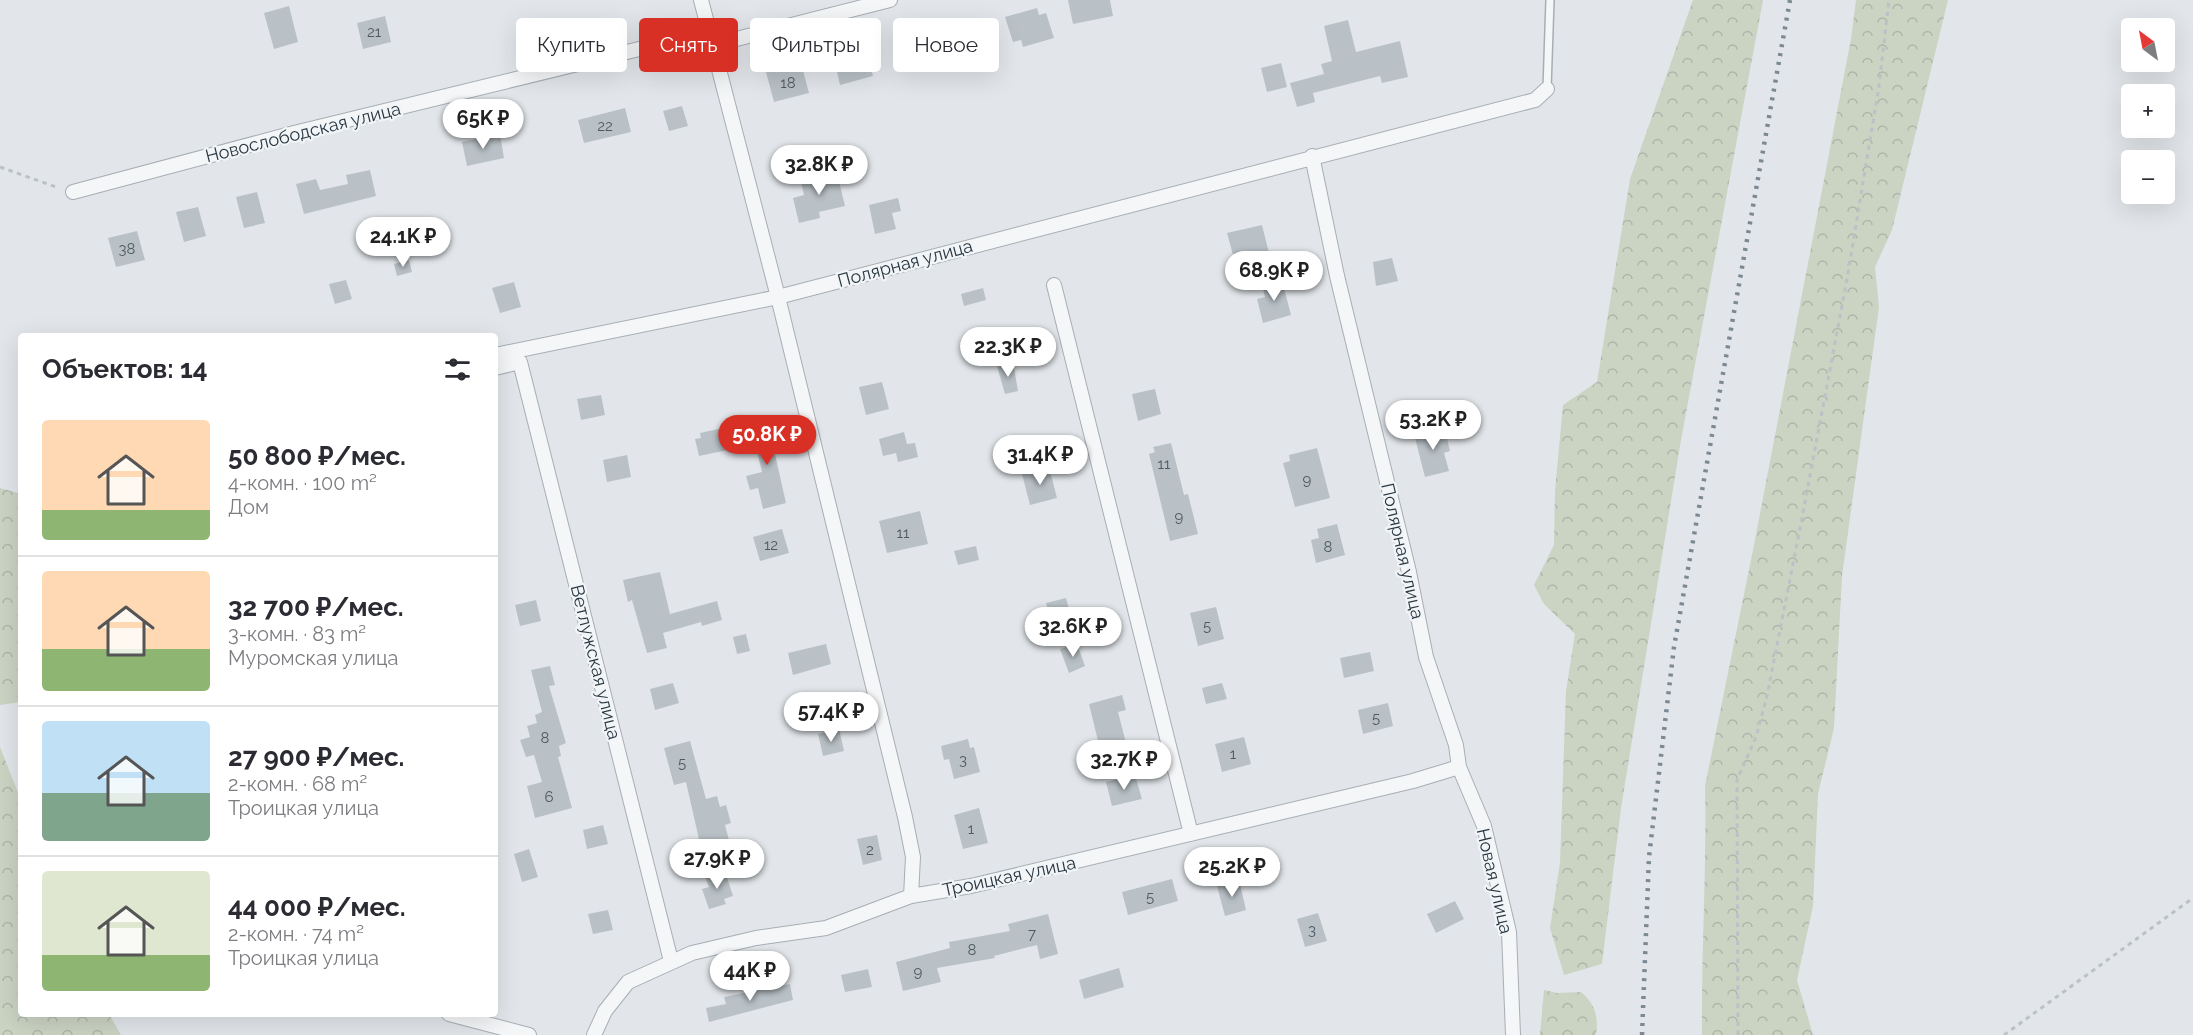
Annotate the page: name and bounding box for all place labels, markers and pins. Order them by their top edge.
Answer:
pin: 65K ₽ [441,99,525,150]
pin: 32.8K ₽ [764,145,874,196]
pin: 24.1K ₽ [348,217,458,268]
pin: 68.9K ₽ [1219,251,1329,302]
pin: 22.3K ₽ [953,327,1063,378]
pin: 53.2K ₽ [1378,400,1488,451]
pin: 50.8K ₽ [712,415,822,466]
pin: 31.4K ₽ [985,435,1095,486]
pin: 32.6K ₽ [1018,607,1128,658]
pin: 57.4K ₽ [776,692,886,743]
pin: 32.7K ₽ [1069,740,1179,791]
pin: 27.9K ₽ [662,839,772,890]
pin: 25.2K ₽ [1177,847,1287,898]
pin: 44K ₽ [708,951,792,1002]

